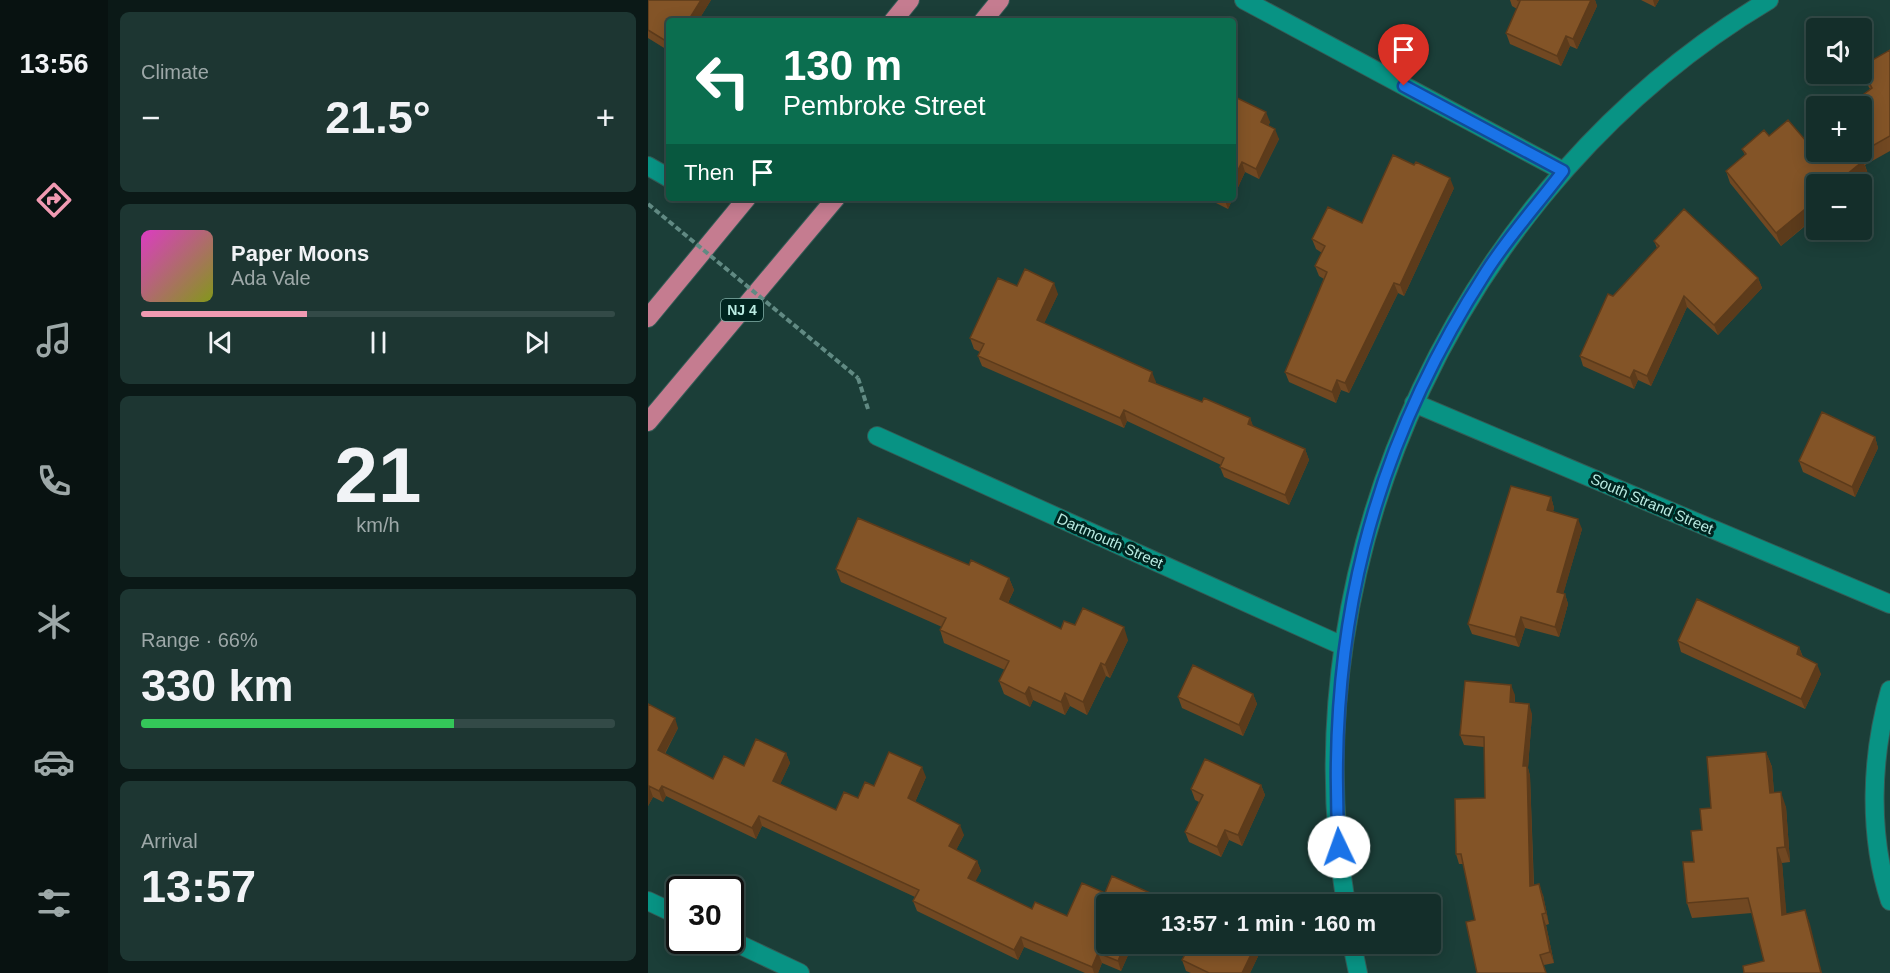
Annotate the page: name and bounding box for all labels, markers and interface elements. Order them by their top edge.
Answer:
map controls [1806,18,1872,240]
button: sound [1806,18,1872,84]
pin [1378,24,1429,86]
icon: arrive [1387,33,1420,66]
icon: left [684,42,762,120]
text: 130 m [783,42,902,89]
text: 13:56 [19,49,89,79]
text: Climate [141,61,209,83]
text: Pembroke Street [783,91,986,121]
text: 21.5° [325,92,431,143]
button: + [1806,96,1872,162]
text: − [141,99,160,136]
text: + [596,99,615,136]
icon: arrive [746,156,779,189]
text: Then [684,160,734,185]
button: − [1806,174,1872,240]
icon: directions [33,179,75,221]
text: Paper Moons [231,241,369,266]
text: Ada Vale [231,267,311,289]
road number: NJ 4 [721,299,763,321]
icon: music [33,319,75,361]
icon: previous [204,326,237,359]
icon: pause [362,326,395,359]
icon: next [520,326,553,359]
text: 21 [335,431,421,519]
icon: phone [33,460,75,502]
street label: South Strand Street [1588,470,1717,537]
street label: Dartmouth Street [1055,510,1167,572]
text: km/h [356,514,400,536]
icon: climate [33,601,75,643]
text: Range · 66% [141,629,258,651]
text: 330 km [141,660,294,711]
icon: car [33,741,75,783]
position arrow [1307,815,1371,879]
text: Arrival [141,830,198,852]
text: 13:57 [141,861,256,912]
speed limit sign: 30 [666,876,744,954]
icon: filters [33,882,75,924]
text: 13:57 · 1 min · 160 m [1161,911,1376,936]

